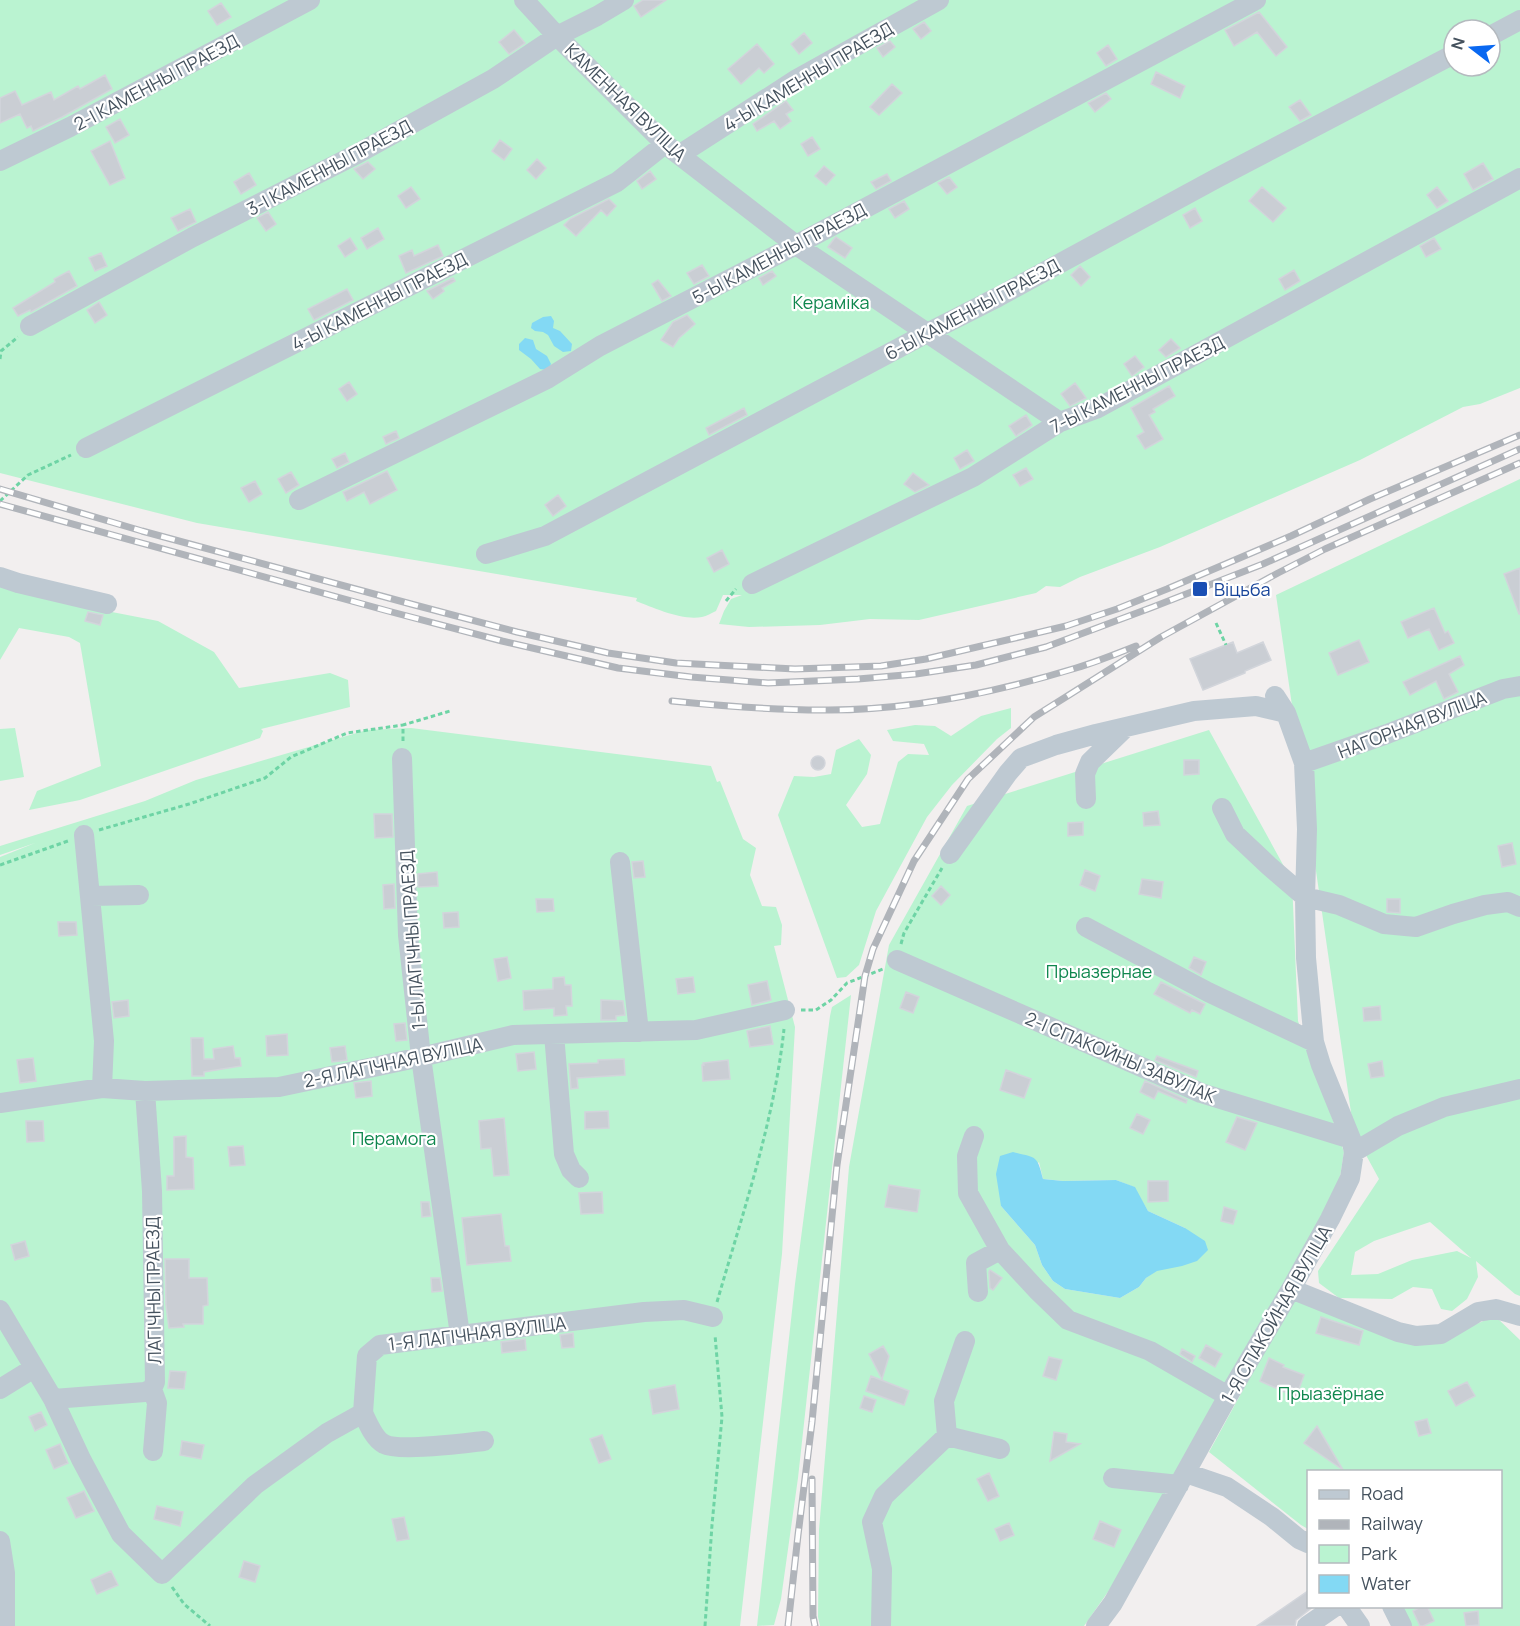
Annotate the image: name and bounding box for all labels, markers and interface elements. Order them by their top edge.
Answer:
street label: 4-Ы КАМЕННЫ ПРАЕЗД [719,16,897,136]
north arrow [1442,18,1502,78]
street label: 2-І КАМЕННЫ ПРАЕЗД [69,28,243,136]
text: N [1445,35,1470,52]
street label: КАМЕННАЯ ВУЛІЦА [560,38,692,167]
street label: 3-І КАМЕННЫ ПРАЕЗД [242,113,416,221]
street label: 5-Ы КАМЕННЫ ПРАЕЗД [688,197,870,309]
street label: 4-Ы КАМЕННЫ ПРАЕЗД [287,246,471,356]
street label: 6-Ы КАМЕННЫ ПРАЕЗД [880,253,1064,365]
park label: Кераміка [793,290,869,314]
street label: 7-Ы КАМЕННЫ ПРАЕЗД [1046,330,1228,438]
place label: Віцьба [1214,577,1270,601]
marker: Віцьба [1191,580,1209,598]
street label: НАГОРНАЯ ВУЛІЦА [1334,684,1490,763]
street label: 1-Ы ЛАГІЧНЫ ПРАЕЗД [394,849,430,1031]
park label: Прыазернае [1046,959,1152,983]
street label: 2-І СПАКОЙНЫ ЗАВУЛАК [1022,1006,1220,1108]
street label: 2-Я ЛАГІЧНАЯ ВУЛІЦА [301,1031,485,1093]
park label: Перамога [352,1126,436,1150]
street label: ЛАГІЧНЫ ПРАЕЗД [140,1216,166,1364]
street label: 1-Я СПАКОЙНАЯ ВУЛІЦА [1215,1220,1337,1407]
street label: 1-Я ЛАГІЧНАЯ ВУЛІЦА [387,1310,568,1356]
park label: Прыазёрнае [1278,1381,1384,1405]
legend [1307,1470,1502,1608]
text: Road [1361,1481,1404,1505]
text: Railway [1361,1511,1423,1535]
text: Park [1361,1541,1398,1565]
text: Water [1361,1571,1411,1595]

